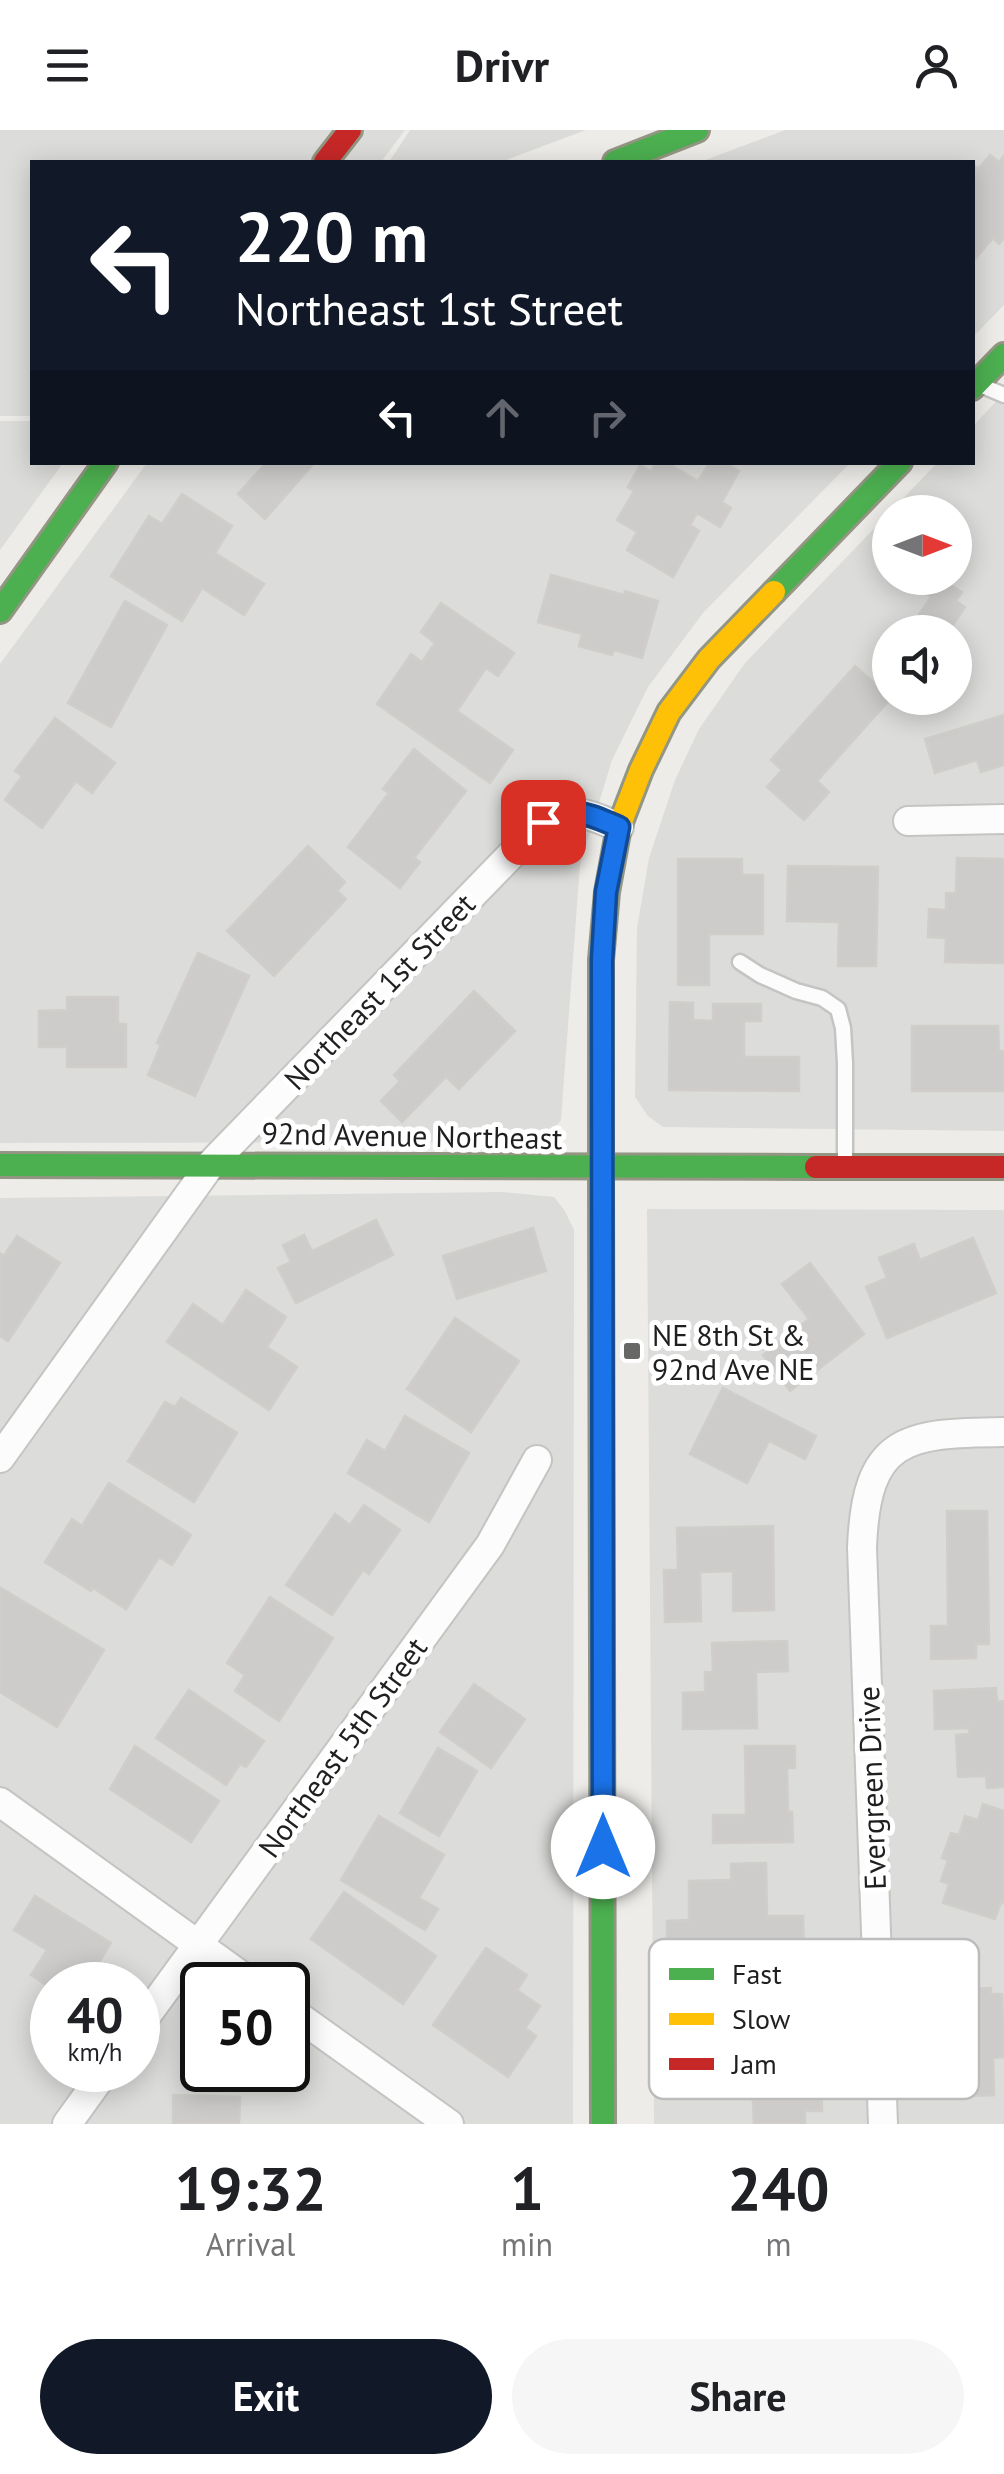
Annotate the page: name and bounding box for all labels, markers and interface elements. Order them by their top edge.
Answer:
text: Drivr [455,36,549,94]
icon: menu [40,38,95,93]
icon: person [909,38,964,93]
text: 220 m [235,191,428,281]
icon: left [70,200,200,330]
text: Northeast 1st Street [235,279,623,337]
icon: left [370,390,425,445]
icon: ahead [475,390,530,445]
icon: right [580,390,635,445]
north arrow [872,495,972,595]
map controls [872,495,972,715]
button: sound [872,615,972,715]
pin [501,780,586,865]
icon: arrive [516,795,571,850]
street label: Northeast 1st Street [275,884,483,1098]
street label: 92nd Avenue Northeast [261,1113,563,1157]
place label: NE 8th St & 92nd Ave NE [652,1315,814,1388]
marker: NE 8th St & 92nd Ave NE [621,1340,643,1362]
street label: Northeast 5th Street [249,1629,435,1865]
street label: Evergreen Drive [848,1685,894,1891]
position arrow [551,1795,655,1899]
legend [649,1939,979,2099]
text: Fast [732,1955,782,1992]
speed limit sign: 50 [180,1962,310,2092]
text: 40 [67,1982,123,2047]
text: Slow [732,2000,791,2037]
text: km/h [68,2036,122,2068]
text: Jam [731,2045,777,2082]
text: 19:32 [174,2149,327,2227]
text: 1 [510,2149,544,2227]
text: 240 [728,2149,830,2227]
text: Arrival [206,2223,295,2265]
text: min [501,2223,553,2265]
text: m [766,2223,792,2265]
button: Exit [40,2339,492,2454]
button: Share [512,2339,964,2454]

